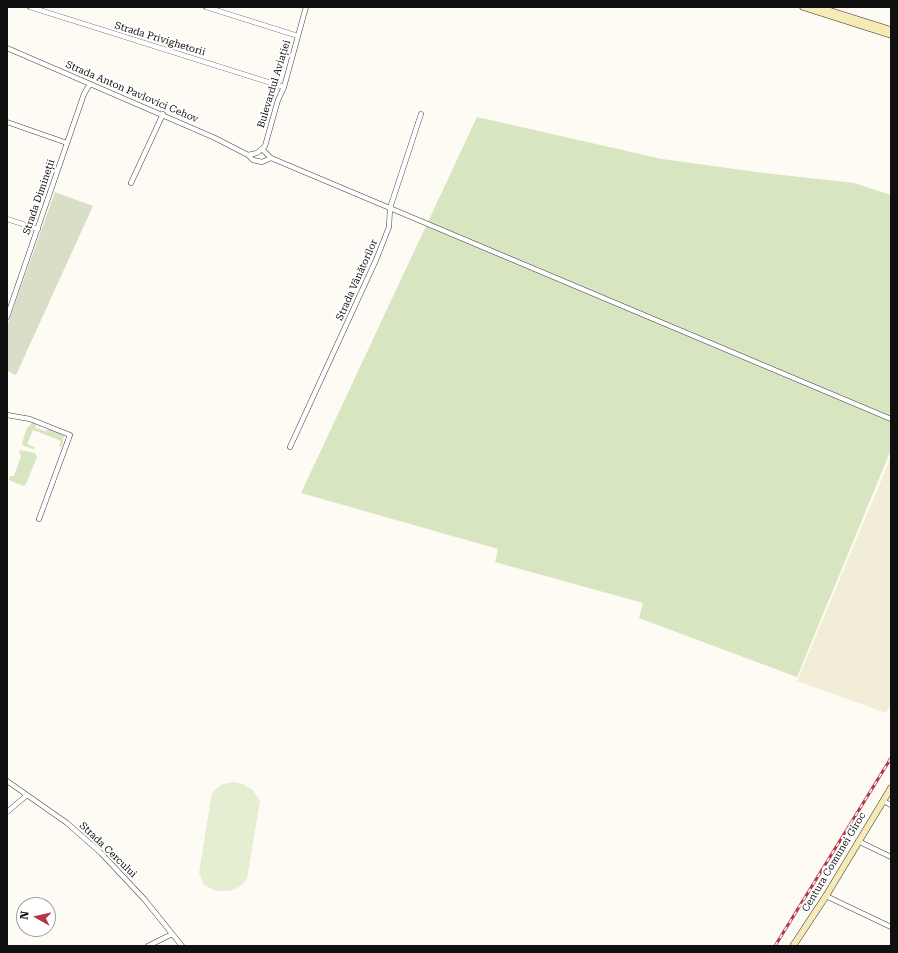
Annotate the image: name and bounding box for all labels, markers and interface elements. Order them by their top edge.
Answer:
street label: Strada Privighetorii [113,19,207,59]
street label: Bulevardul Aviației [255,39,293,129]
street label: Strada Anton Pavlovici Cehov [64,59,200,125]
street label: Strada Dimineții [20,158,58,236]
street label: Strada Vânătorilor [334,238,380,322]
street label: Centura Comunei Giroc [799,810,869,914]
street label: Strada Cercului [77,820,139,880]
north arrow [16,897,56,937]
text: N [18,910,32,921]

